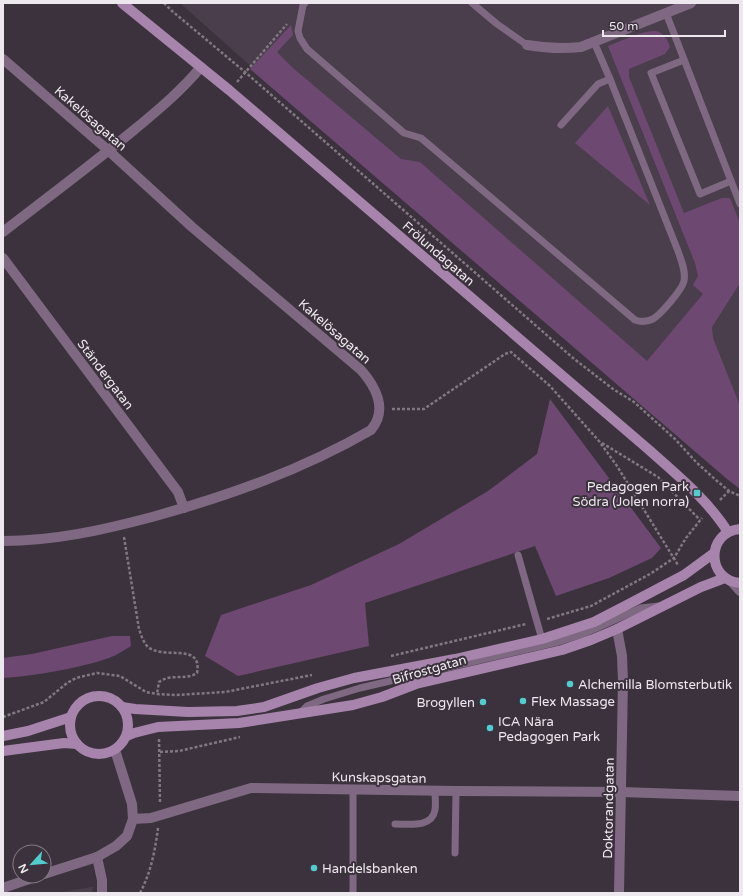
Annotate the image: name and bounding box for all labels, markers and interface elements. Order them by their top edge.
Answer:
scale bar [603,12,725,38]
text: 50 m [609,19,638,33]
street label: Kakelösagatan [51,83,130,155]
street label: Frölundagatan [399,218,478,289]
street label: Kakelösagatan [295,296,374,368]
street label: Ständergatan [74,336,137,413]
place label: Pedagogen Park Södra (Jolen norra) [572,479,689,510]
marker: Pedagogen Park Södra (Jolen norra) [692,488,702,498]
street label: Bifrostgatan [390,652,468,688]
place label: Alchemilla Blomsterbutik [578,677,732,693]
marker: Alchemilla Blomsterbutik [565,679,575,689]
place label: Flex Massage [531,694,615,710]
place label: Brogyllen [416,695,475,711]
marker: Flex Massage [518,696,528,706]
marker: Brogyllen [478,697,488,707]
place label: ICA Nära Pedagogen Park [498,714,600,745]
marker: ICA Nära Pedagogen Park [485,723,495,733]
street label: Doktorandgatan [600,757,618,859]
street label: Kunskapsgatan [331,769,427,787]
north arrow [12,844,52,884]
text: N [16,861,31,875]
place label: Handelsbanken [322,861,418,877]
marker: Handelsbanken [309,863,319,873]

